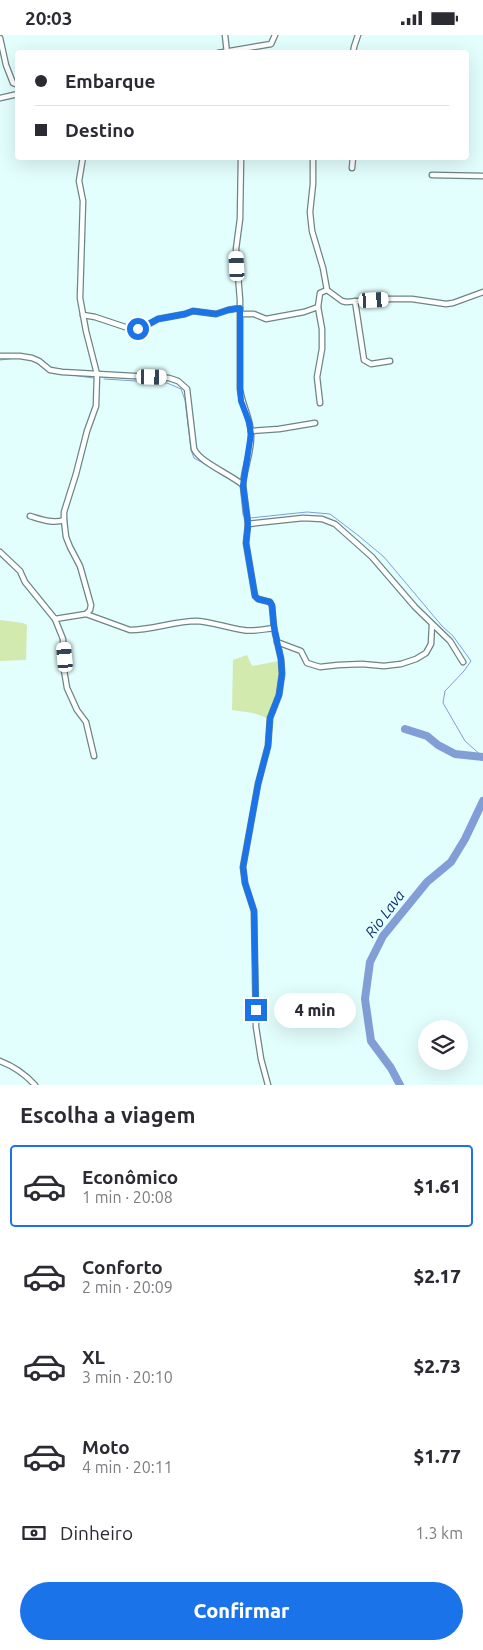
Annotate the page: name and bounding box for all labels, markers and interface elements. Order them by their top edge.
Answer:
text: 20:03 [25,7,73,29]
text: Embarque [65,70,155,92]
text: Destino [65,119,135,141]
car [228,251,245,281]
car [358,292,389,308]
route start [127,318,149,340]
car [136,369,167,385]
car [56,641,73,673]
water label: Rio Lava [361,887,408,941]
callout: 4 min [274,993,356,1027]
route end [245,999,267,1021]
text: 4 min [295,1001,335,1019]
map controls [418,1020,468,1070]
button: layers [418,1020,468,1070]
text: Escolha a viagem [20,1102,195,1127]
icon: car [22,1164,67,1209]
text: Econômico [82,1166,178,1188]
text: $1.61 [413,1175,461,1197]
text: 1 min · 20:08 [82,1188,173,1206]
icon: car [22,1254,67,1299]
text: Conforto [82,1256,163,1278]
text: $2.17 [413,1265,461,1287]
text: 2 min · 20:09 [82,1278,173,1296]
icon: car [22,1344,67,1389]
text: XL [82,1346,105,1368]
text: $2.73 [413,1355,461,1377]
text: 3 min · 20:10 [82,1368,173,1386]
icon: car [22,1434,67,1479]
text: Moto [82,1436,130,1458]
text: $1.77 [413,1445,461,1467]
text: 4 min · 20:11 [82,1458,173,1476]
icon: cash [20,1519,48,1547]
text: Dinheiro [60,1522,133,1544]
text: 1.3 km [415,1524,463,1542]
button: Confirmar [20,1582,463,1640]

